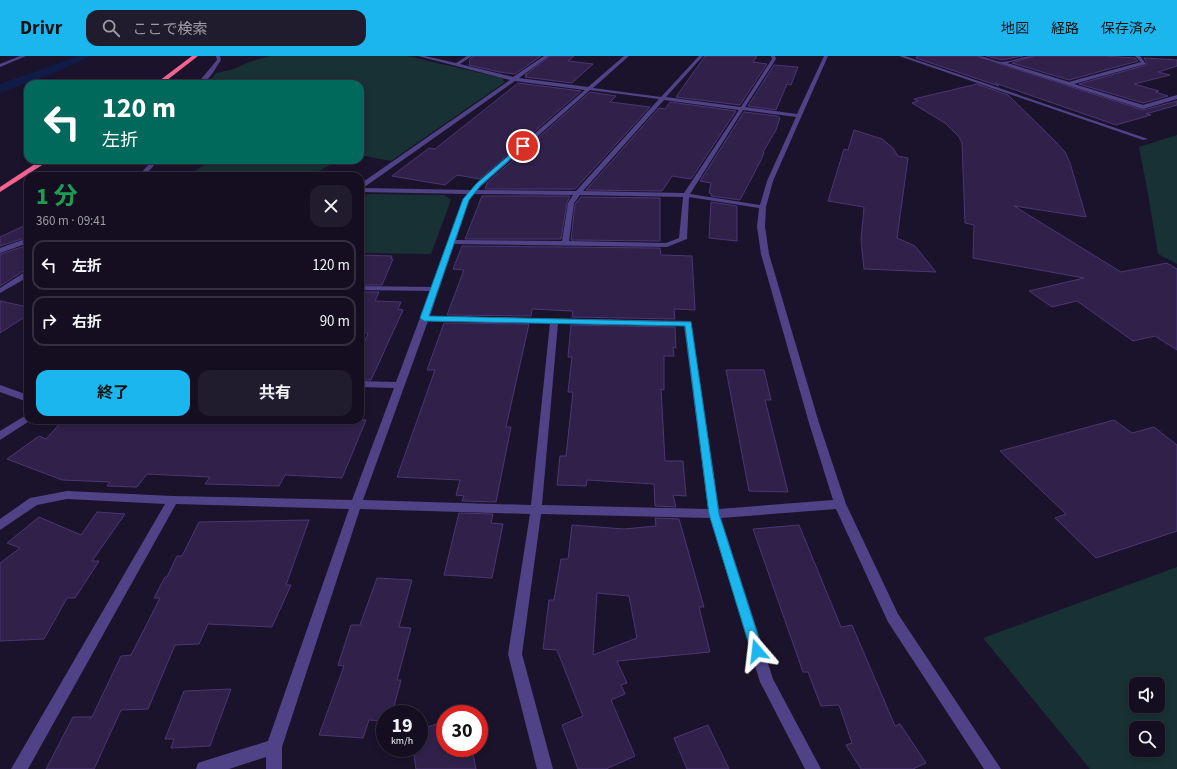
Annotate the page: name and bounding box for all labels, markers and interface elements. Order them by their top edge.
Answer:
search box [86,10,366,46]
text: Drivr [20,15,62,42]
icon: search [100,17,122,39]
text: ここで検索 [132,19,207,40]
text: 地図 [1001,19,1029,39]
text: 経路 [1051,19,1079,39]
text: 保存済み [1101,19,1157,39]
text: 120 m [102,88,176,128]
icon: left [36,96,88,148]
text: 左折 [102,128,138,153]
pin [506,129,540,163]
icon: arrive [512,135,534,157]
text: 1 分 [36,179,77,214]
button: close [310,185,352,227]
text: 360 m · 09:41 [36,212,106,230]
icon: left [38,254,60,276]
text: 120 m [312,255,350,276]
text: 左折 [72,256,102,277]
icon: right [38,310,60,332]
text: 90 m [320,311,350,332]
text: 右折 [72,312,102,333]
button: 終了 [36,370,190,416]
button: 共有 [198,370,352,416]
position arrow [736,630,778,672]
map controls [1129,677,1165,757]
button: sound [1129,677,1165,713]
speed limit sign: 30 [436,705,488,757]
text: 19 [391,712,413,740]
button: search [1129,721,1165,757]
text: km/h [391,734,413,748]

